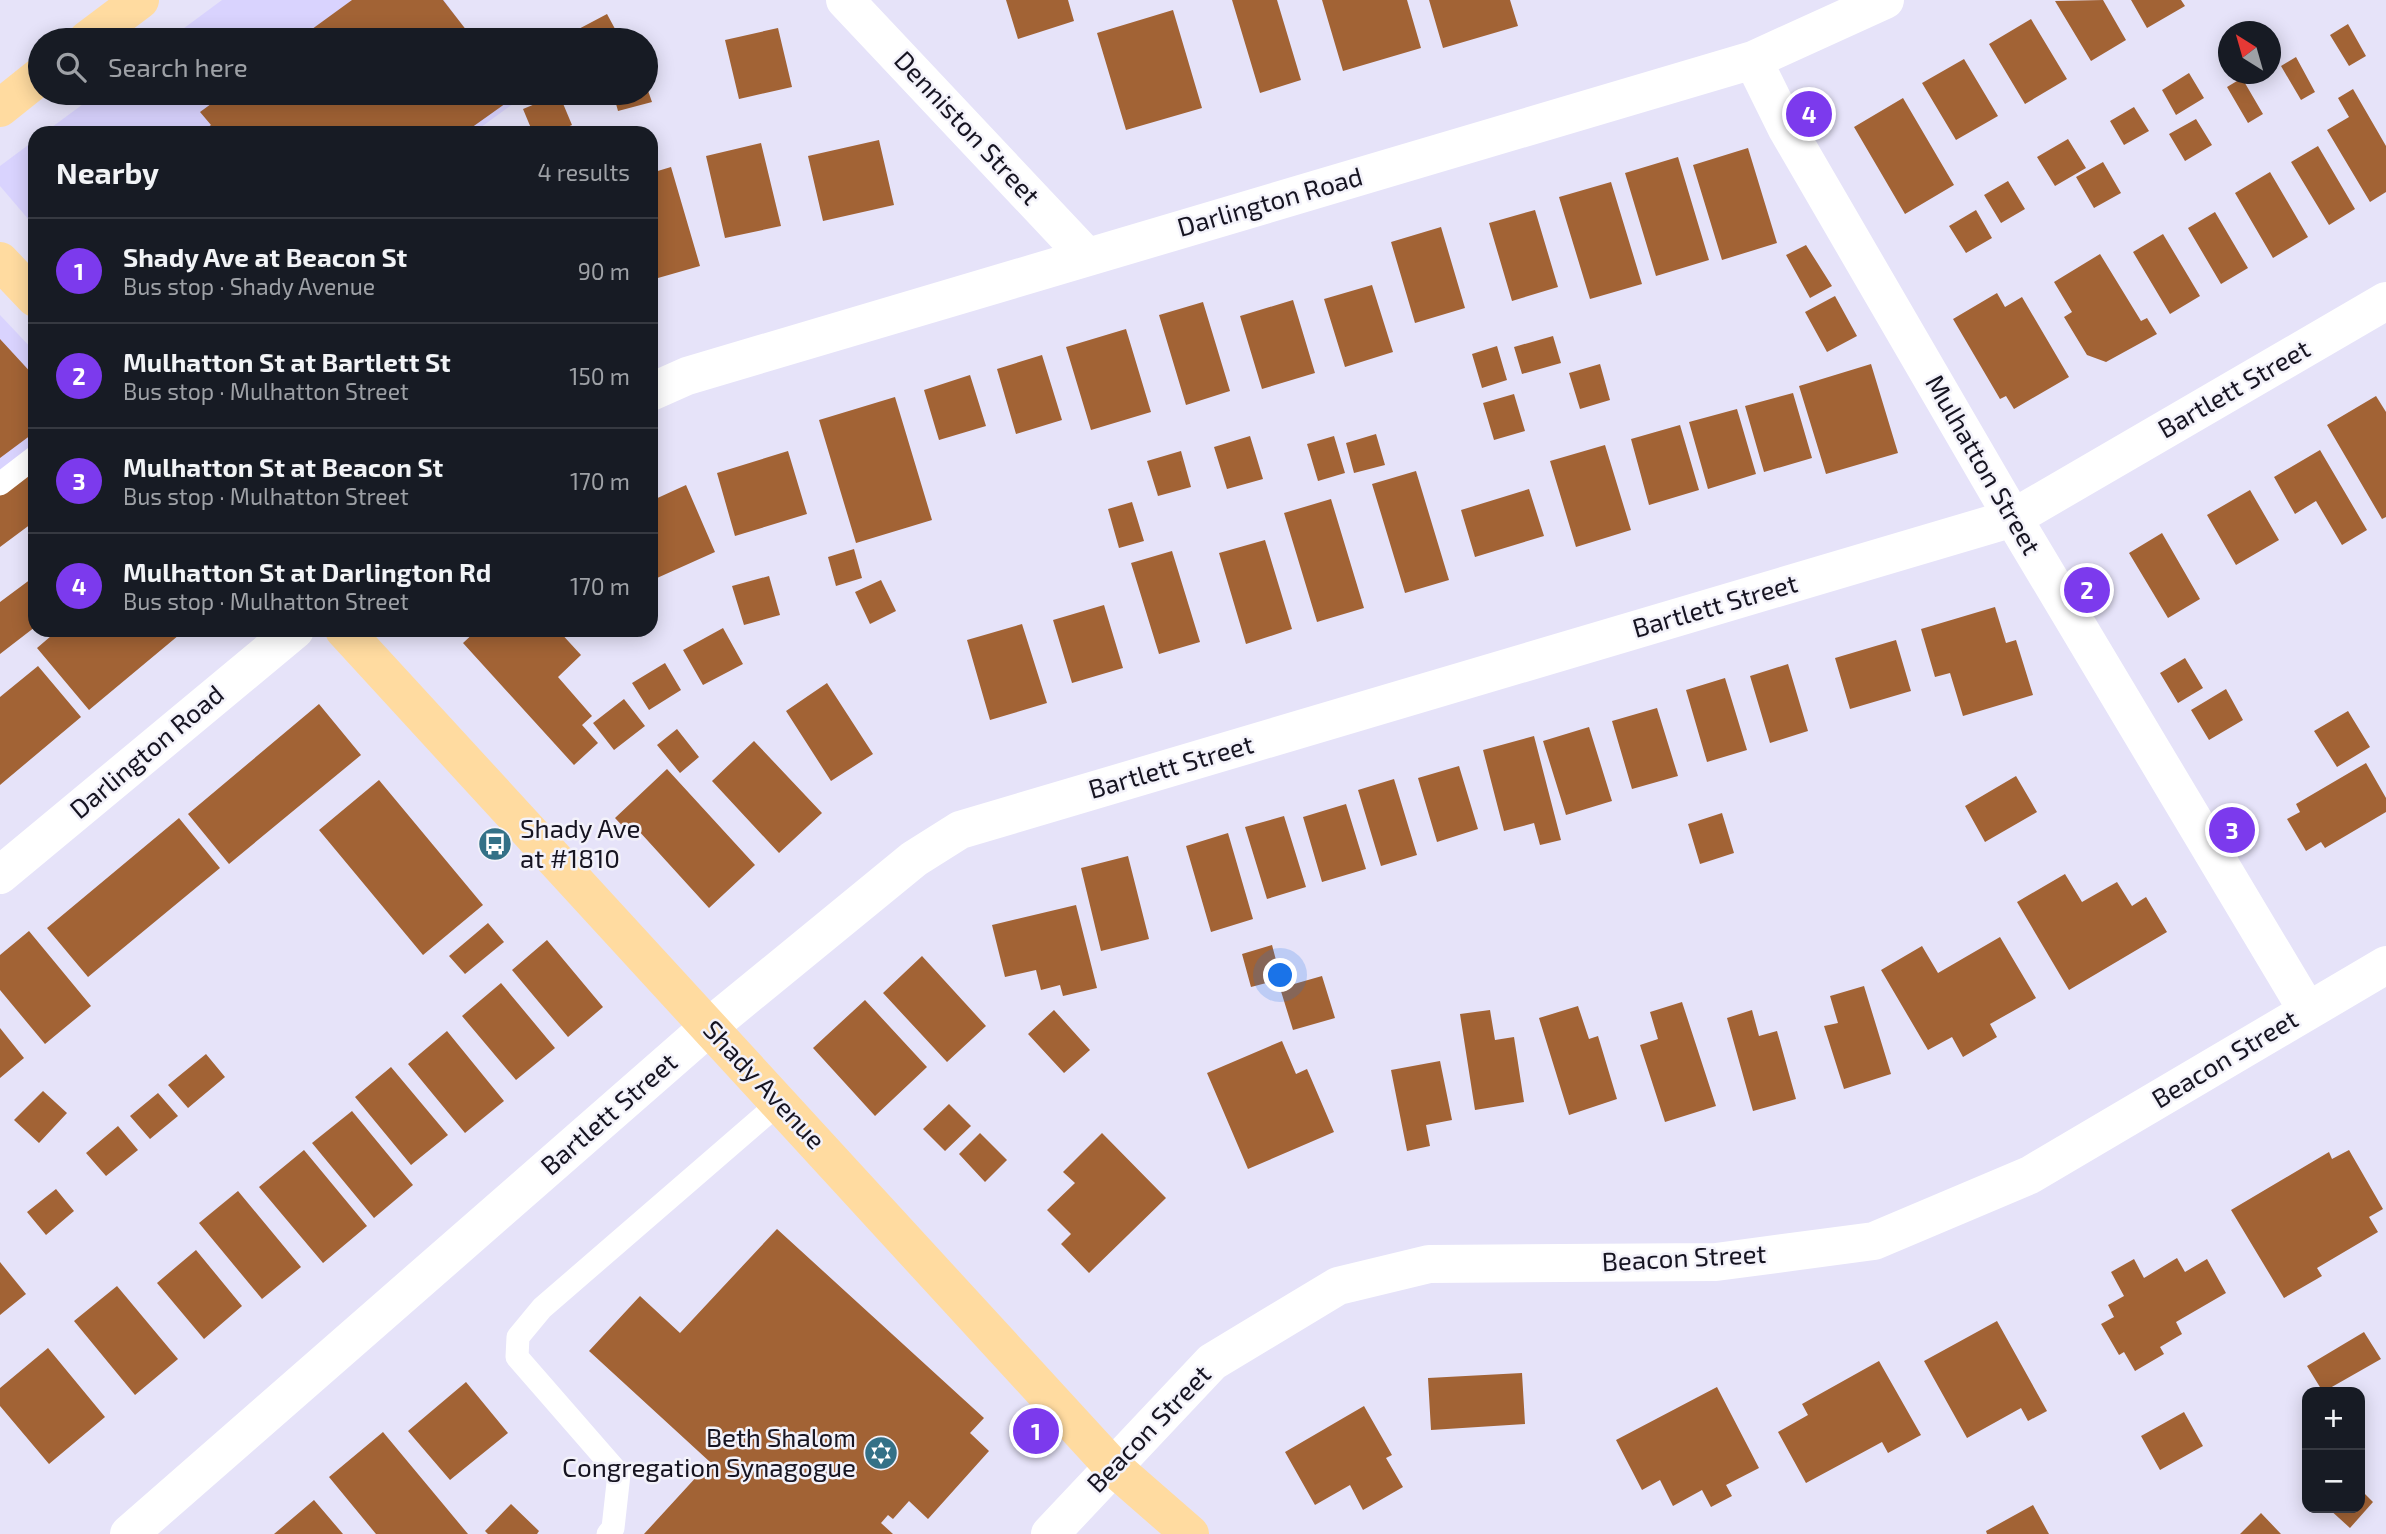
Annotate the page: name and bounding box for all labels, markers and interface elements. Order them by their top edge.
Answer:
north arrow [2218,21,2281,84]
search box [28,28,658,105]
street label: Denniston Street [889,44,1047,210]
icon: search [52,48,90,86]
text: Search here [108,51,248,82]
pin: 4 [1786,88,1832,140]
text: Nearby [56,154,159,190]
text: 4 results [538,158,630,186]
street label: Darlington Road [1173,159,1366,242]
text: Shady Ave at Beacon St [123,241,407,272]
text: 1 [74,257,84,285]
text: 90 m [578,257,630,285]
text: Bus stop · Shady Avenue [123,272,375,300]
street label: Bartlett Street [2152,332,2315,444]
text: Mulhatton St at Bartlett St [123,346,451,377]
text: 2 [72,362,86,390]
text: 150 m [569,362,630,390]
street label: Mulhatton Street [1920,369,2048,560]
text: Bus stop · Mulhatton Street [123,377,409,405]
text: Mulhatton St at Beacon St [123,451,443,482]
text: 3 [72,467,86,495]
text: 170 m [570,467,630,495]
text: Bus stop · Mulhatton Street [123,482,409,510]
text: Mulhatton St at Darlington Rd [123,556,491,587]
pin: 2 [2064,564,2110,616]
street label: Bartlett Street [1628,566,1801,643]
text: 4 [72,572,86,600]
text: 170 m [570,572,630,600]
text: Bus stop · Mulhatton Street [123,587,409,615]
street label: Darlington Road [63,678,229,824]
street label: Bartlett Street [1084,727,1257,804]
pin: 3 [2209,804,2255,856]
place label: Shady Ave at #1810 [520,812,640,873]
bus stop icon: Shady Ave at #1810 [476,825,514,863]
your location [1263,958,1297,992]
street label: Beacon Street [2146,1002,2303,1113]
street label: Shady Avenue [698,1013,832,1155]
street label: Bartlett Street [534,1045,683,1180]
street label: Beacon Street [1601,1237,1767,1276]
street label: Beacon Street [1080,1358,1216,1498]
map controls [2302,1387,2365,1513]
button: + [2302,1387,2365,1450]
pin: 1 [1013,1405,1059,1457]
place label: Beth Shalom Congregation Synagogue [562,1421,856,1482]
synagogue icon: Beth Shalom Congregation Synagogue [862,1434,900,1472]
button: − [2302,1450,2365,1513]

